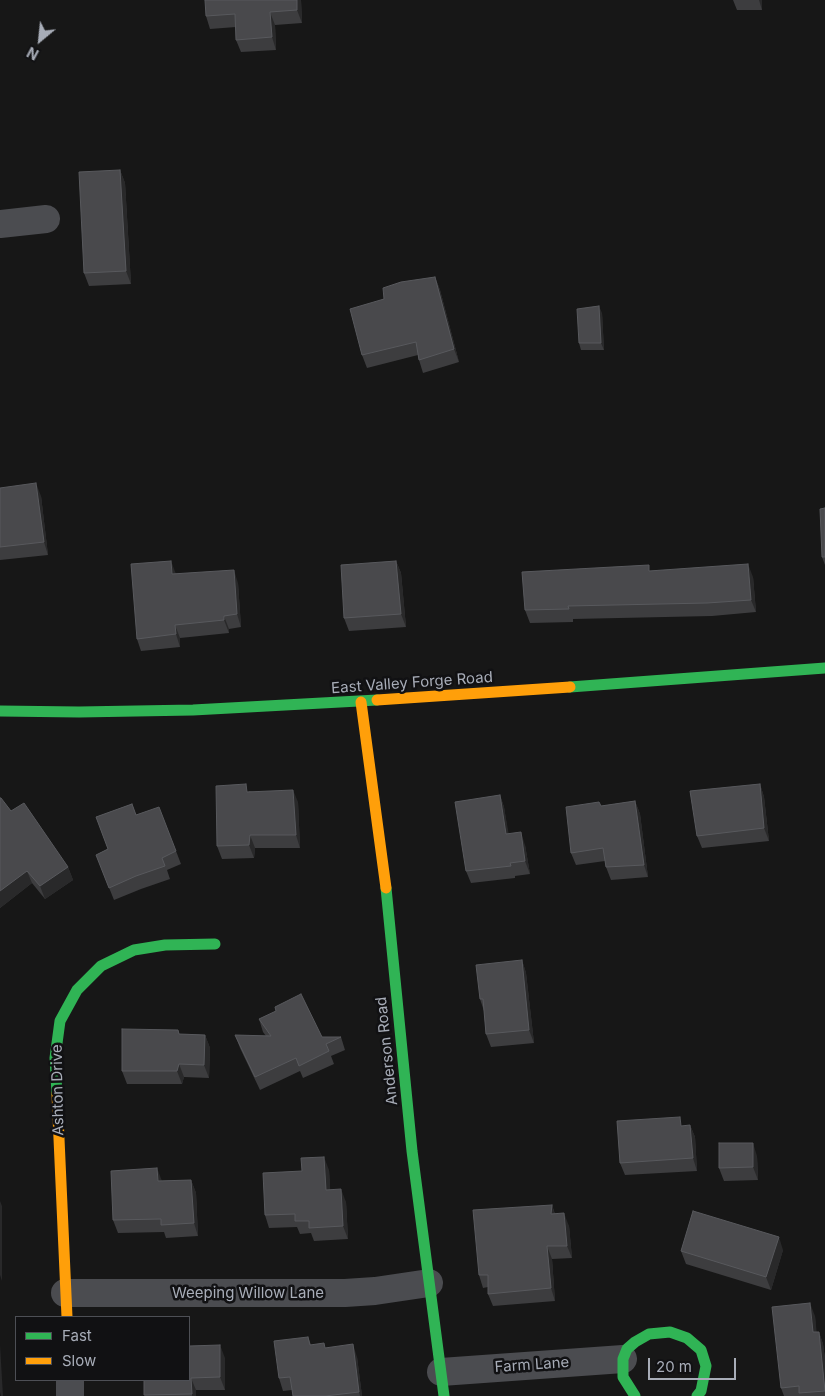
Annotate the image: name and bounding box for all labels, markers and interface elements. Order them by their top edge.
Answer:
north arrow [15,15,65,65]
text: N [24,44,41,64]
street label: East Valley Forge Road [331,668,493,698]
street label: Anderson Road [372,996,402,1106]
street label: Ashton Drive [48,1044,68,1136]
street label: Weeping Willow Lane [172,1284,324,1302]
legend [15,1316,190,1381]
text: Fast [62,1326,92,1345]
scale bar [650,1348,738,1380]
text: Slow [62,1351,96,1370]
street label: Farm Lane [494,1353,570,1377]
text: 20 m [656,1357,692,1376]

